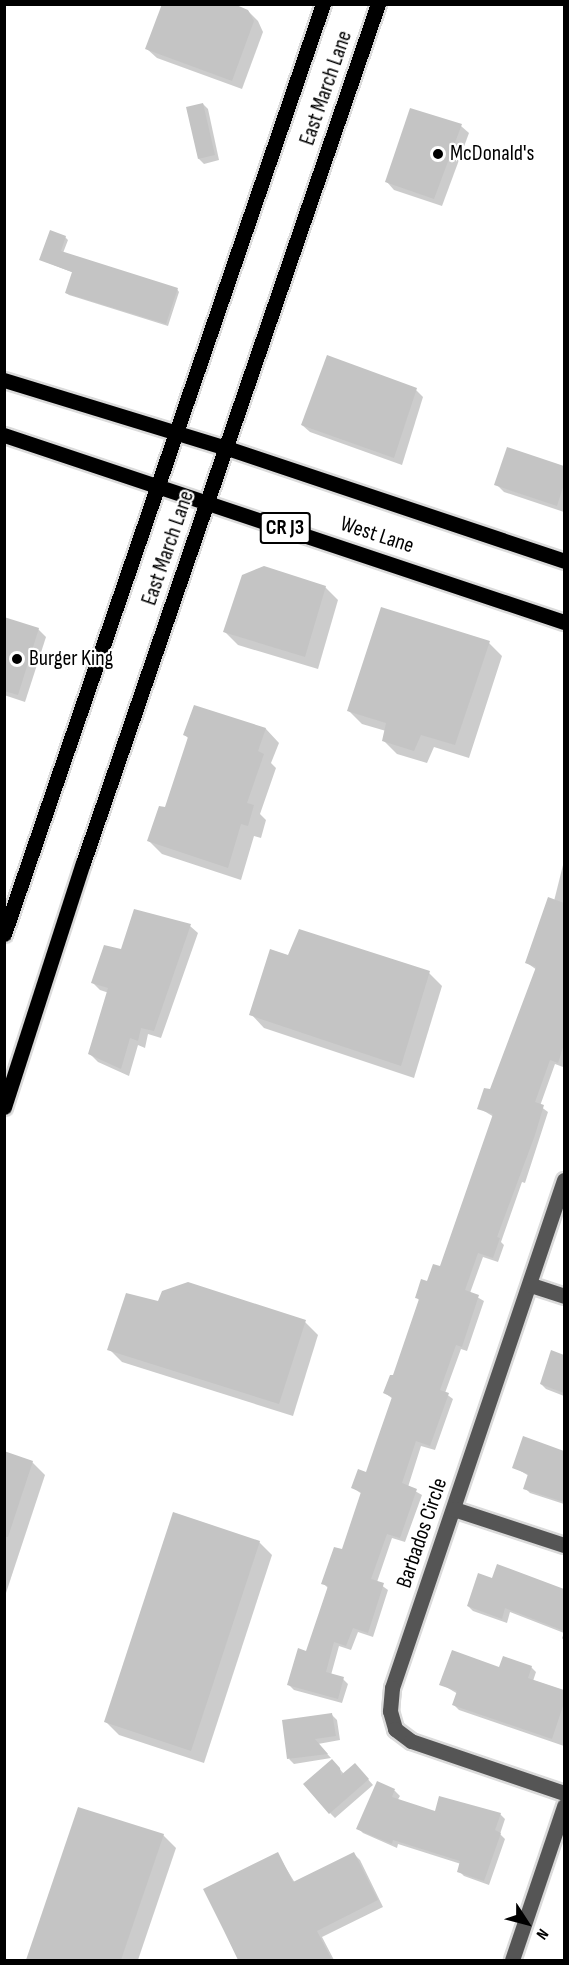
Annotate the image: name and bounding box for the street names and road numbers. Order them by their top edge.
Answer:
street label: East March Lane [294,27,358,149]
street label: East March Lane [136,487,200,609]
road number: CR J3 [260,510,310,546]
street label: West Lane [337,511,417,559]
street label: Barbados Circle [391,1475,453,1591]

